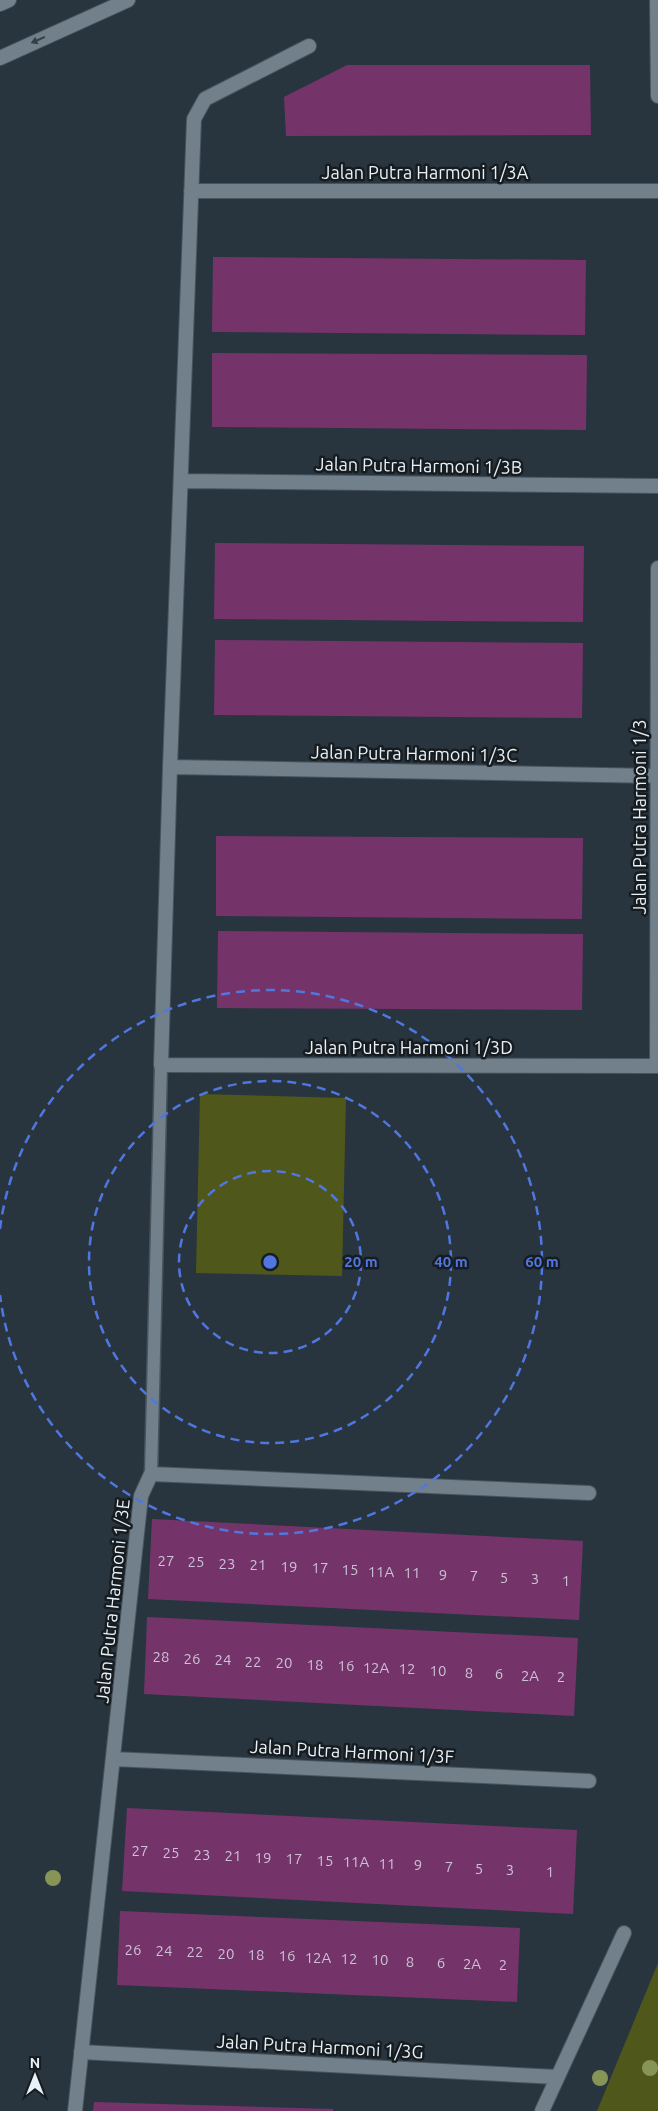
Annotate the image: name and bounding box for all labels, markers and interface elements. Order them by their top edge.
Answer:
one-way arrow [31,37,45,45]
street label: Jalan Putra Harmoni 1/3A [322,162,529,182]
street label: Jalan Putra Harmoni 1/3B [316,453,522,477]
street label: Jalan Putra Harmoni 1/3 [629,719,649,915]
street label: Jalan Putra Harmoni 1/3C [311,741,517,765]
street label: Jalan Putra Harmoni 1/3D [305,1037,513,1057]
centre of rings [261,1253,279,1271]
text: 20 m [344,1253,378,1270]
text: 40 m [434,1253,468,1270]
text: 60 m [525,1253,559,1270]
street label: Jalan Putra Harmoni 1/3E [91,1498,133,1704]
house number: 27 [158,1552,174,1569]
house number: 25 [188,1553,204,1570]
house number: 23 [219,1555,235,1572]
house number: 21 [250,1556,266,1573]
house number: 19 [281,1558,297,1575]
house number: 17 [312,1559,328,1576]
house number: 15 [342,1561,358,1578]
house number: 11A [368,1563,395,1580]
house number: 11 [404,1564,420,1581]
house number: 9 [439,1566,447,1583]
house number: 7 [470,1567,478,1584]
house number: 5 [500,1569,508,1586]
house number: 3 [531,1570,539,1587]
house number: 1 [562,1572,570,1589]
house number: 28 [153,1648,169,1665]
house number: 26 [184,1650,200,1667]
house number: 24 [215,1651,231,1668]
house number: 22 [245,1653,261,1670]
house number: 20 [276,1654,292,1671]
house number: 18 [307,1656,323,1673]
house number: 16 [338,1657,354,1674]
house number: 12A [363,1659,390,1676]
house number: 12 [399,1660,415,1677]
house number: 10 [430,1662,446,1679]
house number: 8 [465,1664,473,1681]
house number: 6 [495,1665,503,1682]
house number: 2A [521,1667,539,1684]
house number: 2 [557,1668,565,1685]
street label: Jalan Putra Harmoni 1/3F [249,1736,455,1766]
house number: 27 [132,1842,148,1859]
house number: 25 [163,1844,179,1861]
house number: 23 [194,1846,210,1863]
house number: 21 [225,1847,241,1864]
house number: 19 [255,1849,271,1866]
house number: 17 [286,1850,302,1867]
house number: 15 [317,1852,333,1869]
house number: 11A [343,1853,370,1870]
house number: 11 [379,1855,395,1872]
house number: 9 [414,1856,422,1873]
house number: 7 [445,1858,453,1875]
house number: 5 [475,1860,483,1877]
house number: 3 [506,1861,514,1878]
house number: 1 [546,1863,554,1880]
house number: 26 [125,1941,141,1958]
house number: 24 [156,1942,172,1959]
house number: 22 [187,1943,203,1960]
house number: 20 [218,1945,234,1962]
house number: 18 [248,1946,264,1963]
house number: 16 [279,1947,295,1964]
house number: 12A [305,1949,332,1966]
house number: 12 [341,1950,357,1967]
house number: 10 [372,1951,388,1968]
house number: 8 [406,1953,414,1970]
house number: 6 [437,1954,445,1971]
house number: 2A [463,1955,481,1972]
house number: 2 [499,1956,507,1973]
street label: Jalan Putra Harmoni 1/3G [216,2031,424,2061]
north arrow [10,2051,60,2101]
text: N [30,2055,40,2071]

